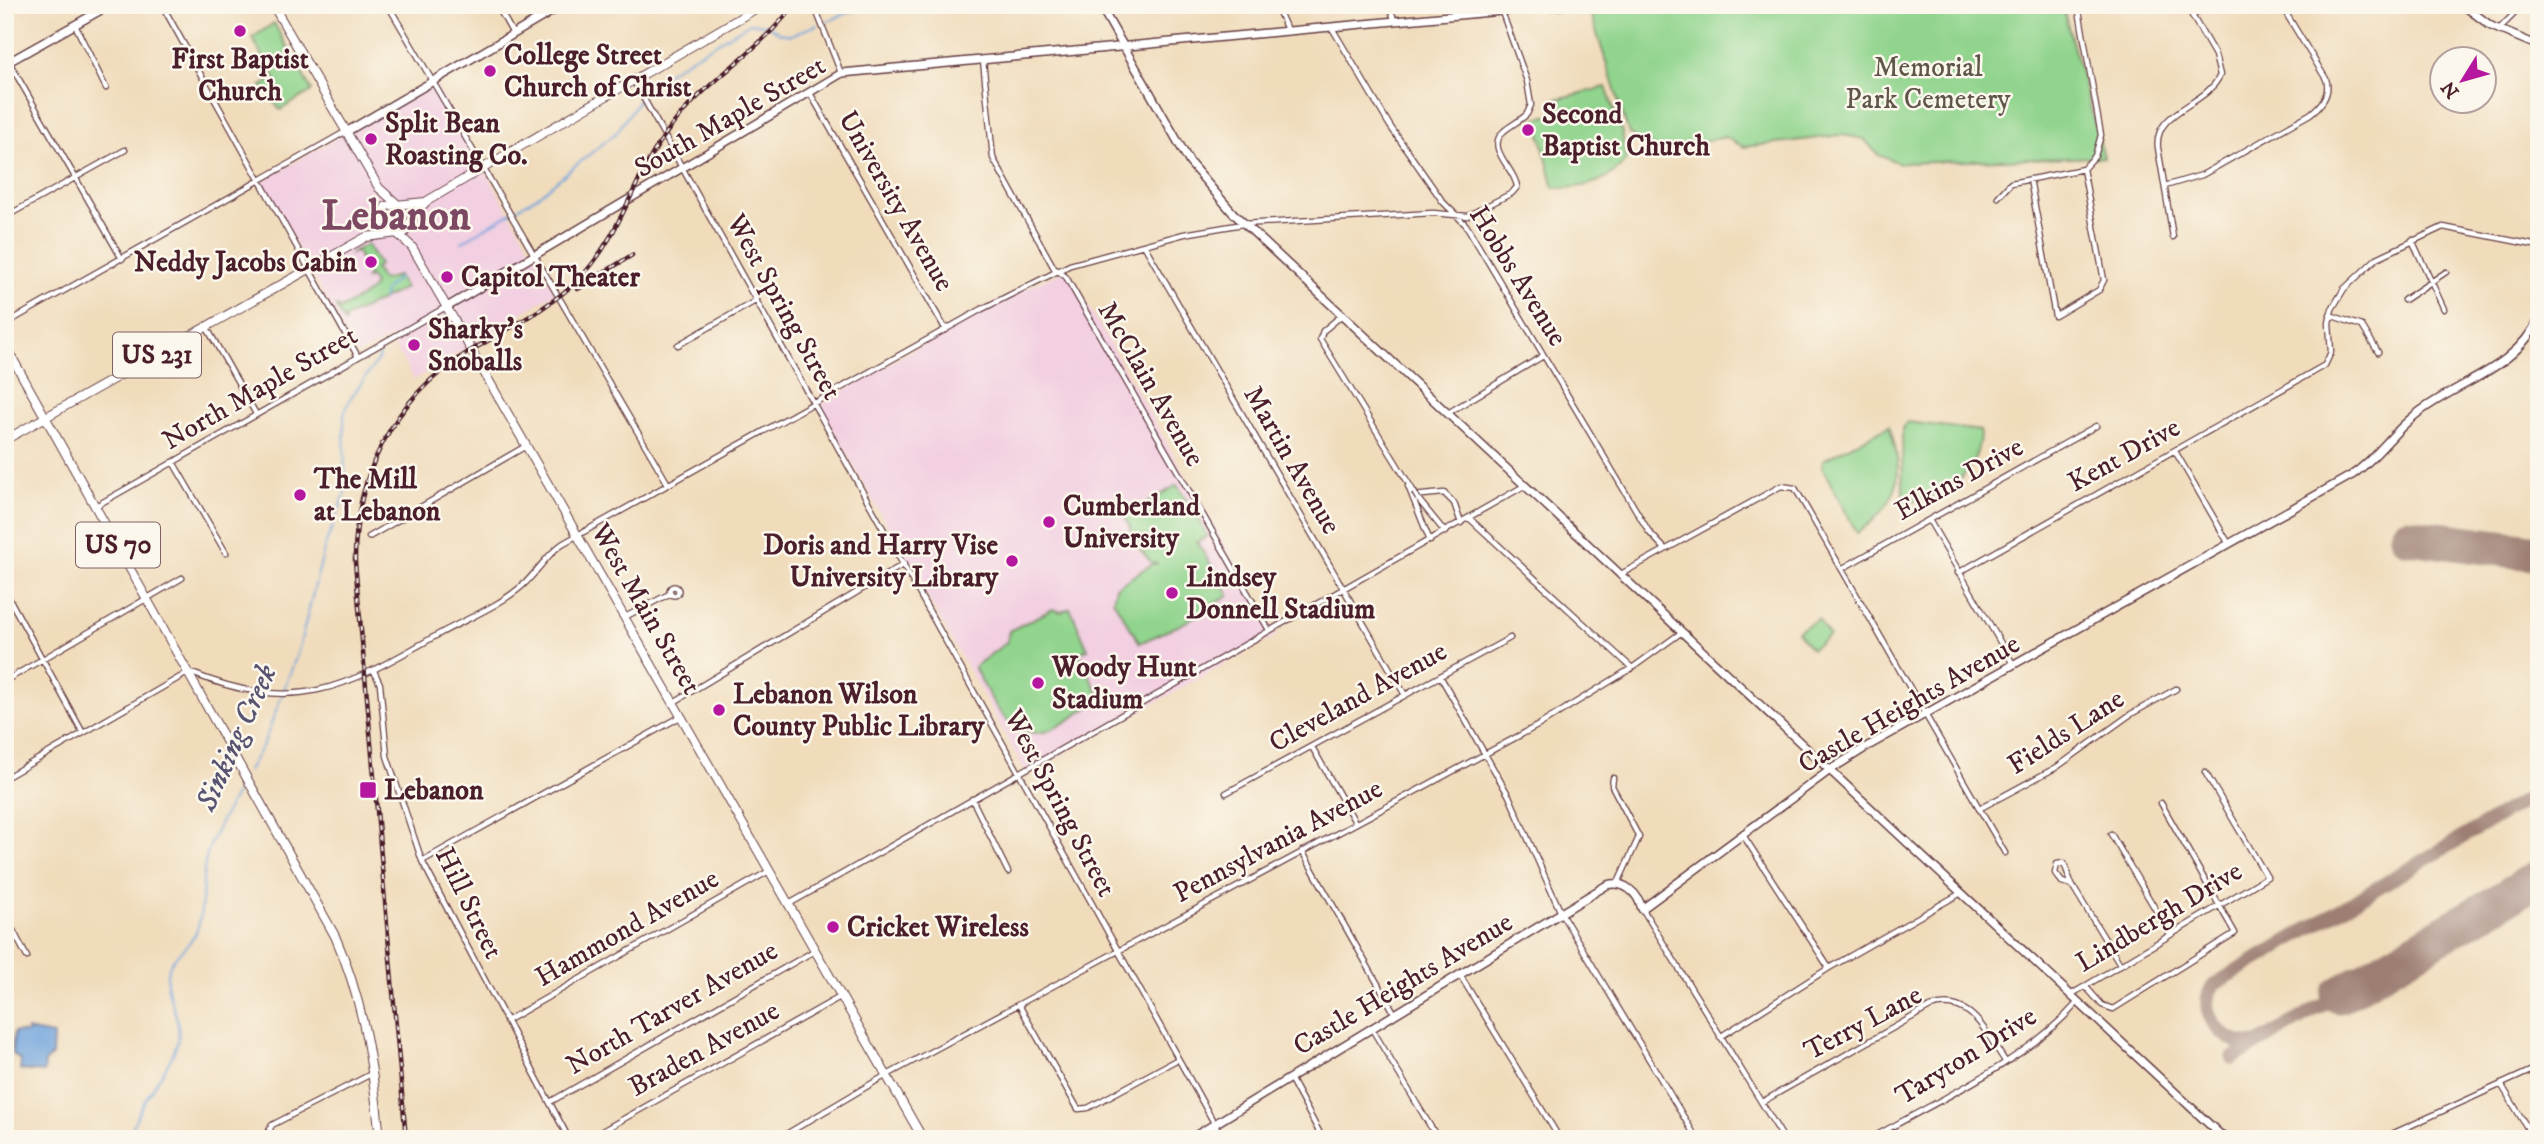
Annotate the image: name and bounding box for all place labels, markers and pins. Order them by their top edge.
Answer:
marker: First Baptist Church [232,23,248,39]
place label: College Street Church of Christ [504,38,691,105]
place label: First Baptist Church [171,42,309,109]
marker: College Street Church of Christ [482,63,498,79]
place label: Second Baptist Church [1542,97,1710,164]
place label: Split Bean Roasting Co. [385,106,528,173]
marker: Second Baptist Church [1520,122,1536,138]
marker: Split Bean Roasting Co. [363,131,379,147]
place label: Neddy Jacobs Cabin [134,245,357,280]
marker: Neddy Jacobs Cabin [363,254,379,270]
place label: Capitol Theater [461,260,640,295]
marker: Capitol Theater [439,269,455,285]
place label: Sharky's Snoballs [428,312,524,379]
marker: Sharky's Snoballs [406,337,422,353]
place label: The Mill at Lebanon [313,462,441,529]
marker: The Mill at Lebanon [292,487,308,503]
place label: Cumberland University [1063,489,1201,556]
marker: Cumberland University [1041,514,1057,530]
place label: Doris and Harry Vise University Library [763,528,999,595]
marker: Doris and Harry Vise University Library [1004,553,1020,569]
place label: Lindsey Donnell Stadium [1186,560,1375,627]
marker: Lindsey Donnell Stadium [1164,585,1180,601]
place label: Woody Hunt Stadium [1051,650,1197,717]
marker: Woody Hunt Stadium [1030,675,1046,691]
place label: Lebanon Wilson County Public Library [733,677,985,744]
marker: Lebanon Wilson County Public Library [711,702,727,718]
place label: Lebanon [384,773,484,808]
marker: Lebanon [358,780,378,800]
place label: Cricket Wireless [847,910,1029,945]
marker: Cricket Wireless [825,919,841,935]

